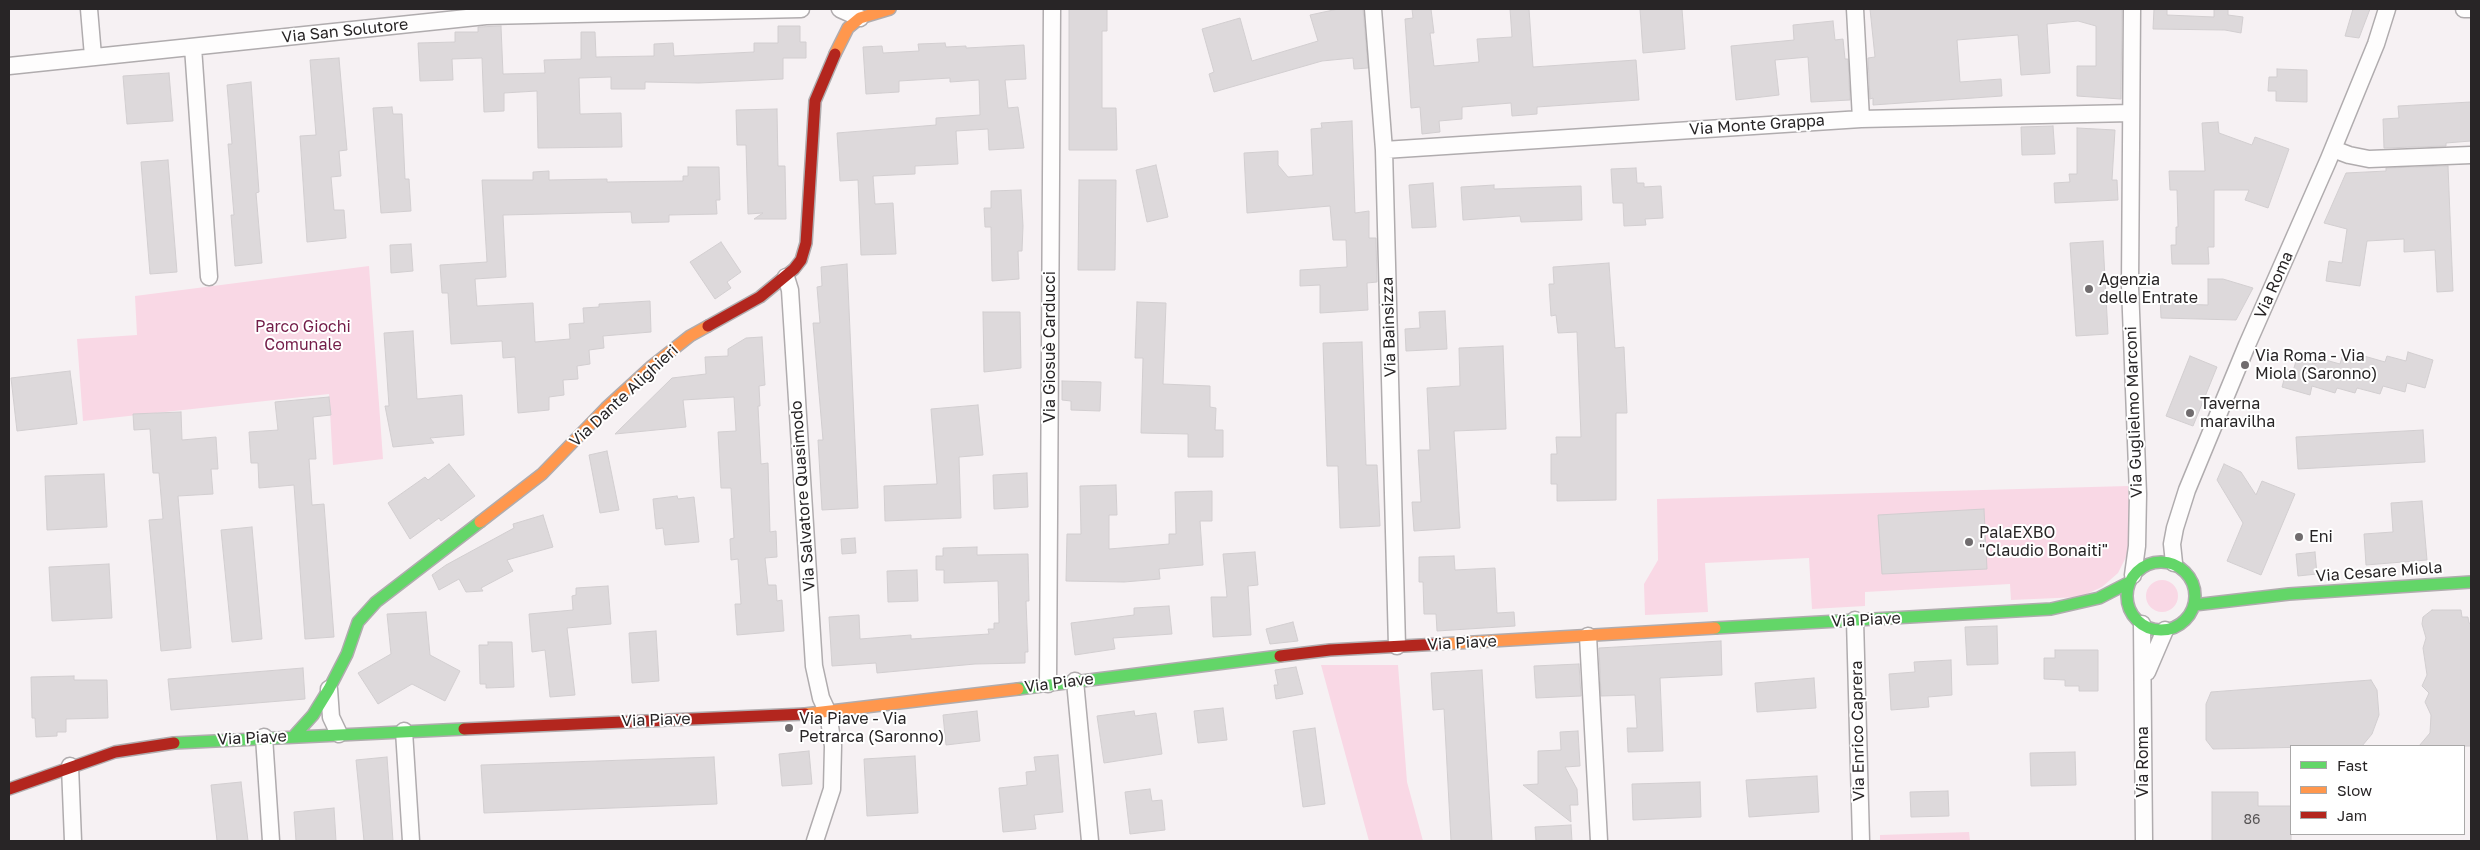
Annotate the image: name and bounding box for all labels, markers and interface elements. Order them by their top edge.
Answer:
street label: Via San Solutore [281,15,409,47]
street label: Via Monte Grappa [1689,111,1825,139]
street label: Via Roma [2251,248,2297,322]
place label: Agenzia delle Entrate [2099,270,2198,308]
street label: Via Giosuè Carducci [1040,271,1060,423]
street label: Via Bainsizza [1378,277,1400,377]
marker: Agenzia delle Entrate [2083,283,2095,295]
park label: Parco Giochi Comunale [255,317,351,355]
street label: Via Guglielmo Marconi [2121,326,2147,498]
street label: Via Dante Alighieri [566,341,682,451]
place label: Via Roma - Via Miola (Saronno) [2255,346,2377,384]
marker: Via Roma - Via Miola (Saronno) [2239,359,2251,371]
place label: Taverna maravilha [2200,394,2275,432]
street label: Via Salvatore Quasimodo [787,400,819,592]
marker: Taverna maravilha [2184,407,2196,419]
place label: PalaEXBO "Claudio Bonaiti" [1979,523,2108,561]
place label: Eni [2309,527,2333,547]
marker: Eni [2293,531,2305,543]
marker: PalaEXBO "Claudio Bonaiti" [1963,536,1975,548]
street label: Via Cesare Miola [2315,558,2443,586]
street label: Via Piave [1831,609,1901,631]
street label: Via Piave [1427,632,1497,654]
street label: Via Enrico Caprera [1847,660,1869,802]
street label: Via Piave [1023,669,1095,697]
street label: Via Piave [621,709,691,731]
place label: Via Piave - Via Petrarca (Saronno) [799,709,944,747]
marker: Via Piave - Via Petrarca (Saronno) [783,722,795,734]
street label: Via Roma [2133,726,2153,798]
street label: Via Piave [217,727,287,749]
legend [2290,745,2465,835]
text: Fast [2337,756,2368,774]
text: Slow [2337,781,2372,799]
text: Jam [2337,806,2367,824]
house number: 86 [2243,812,2261,828]

